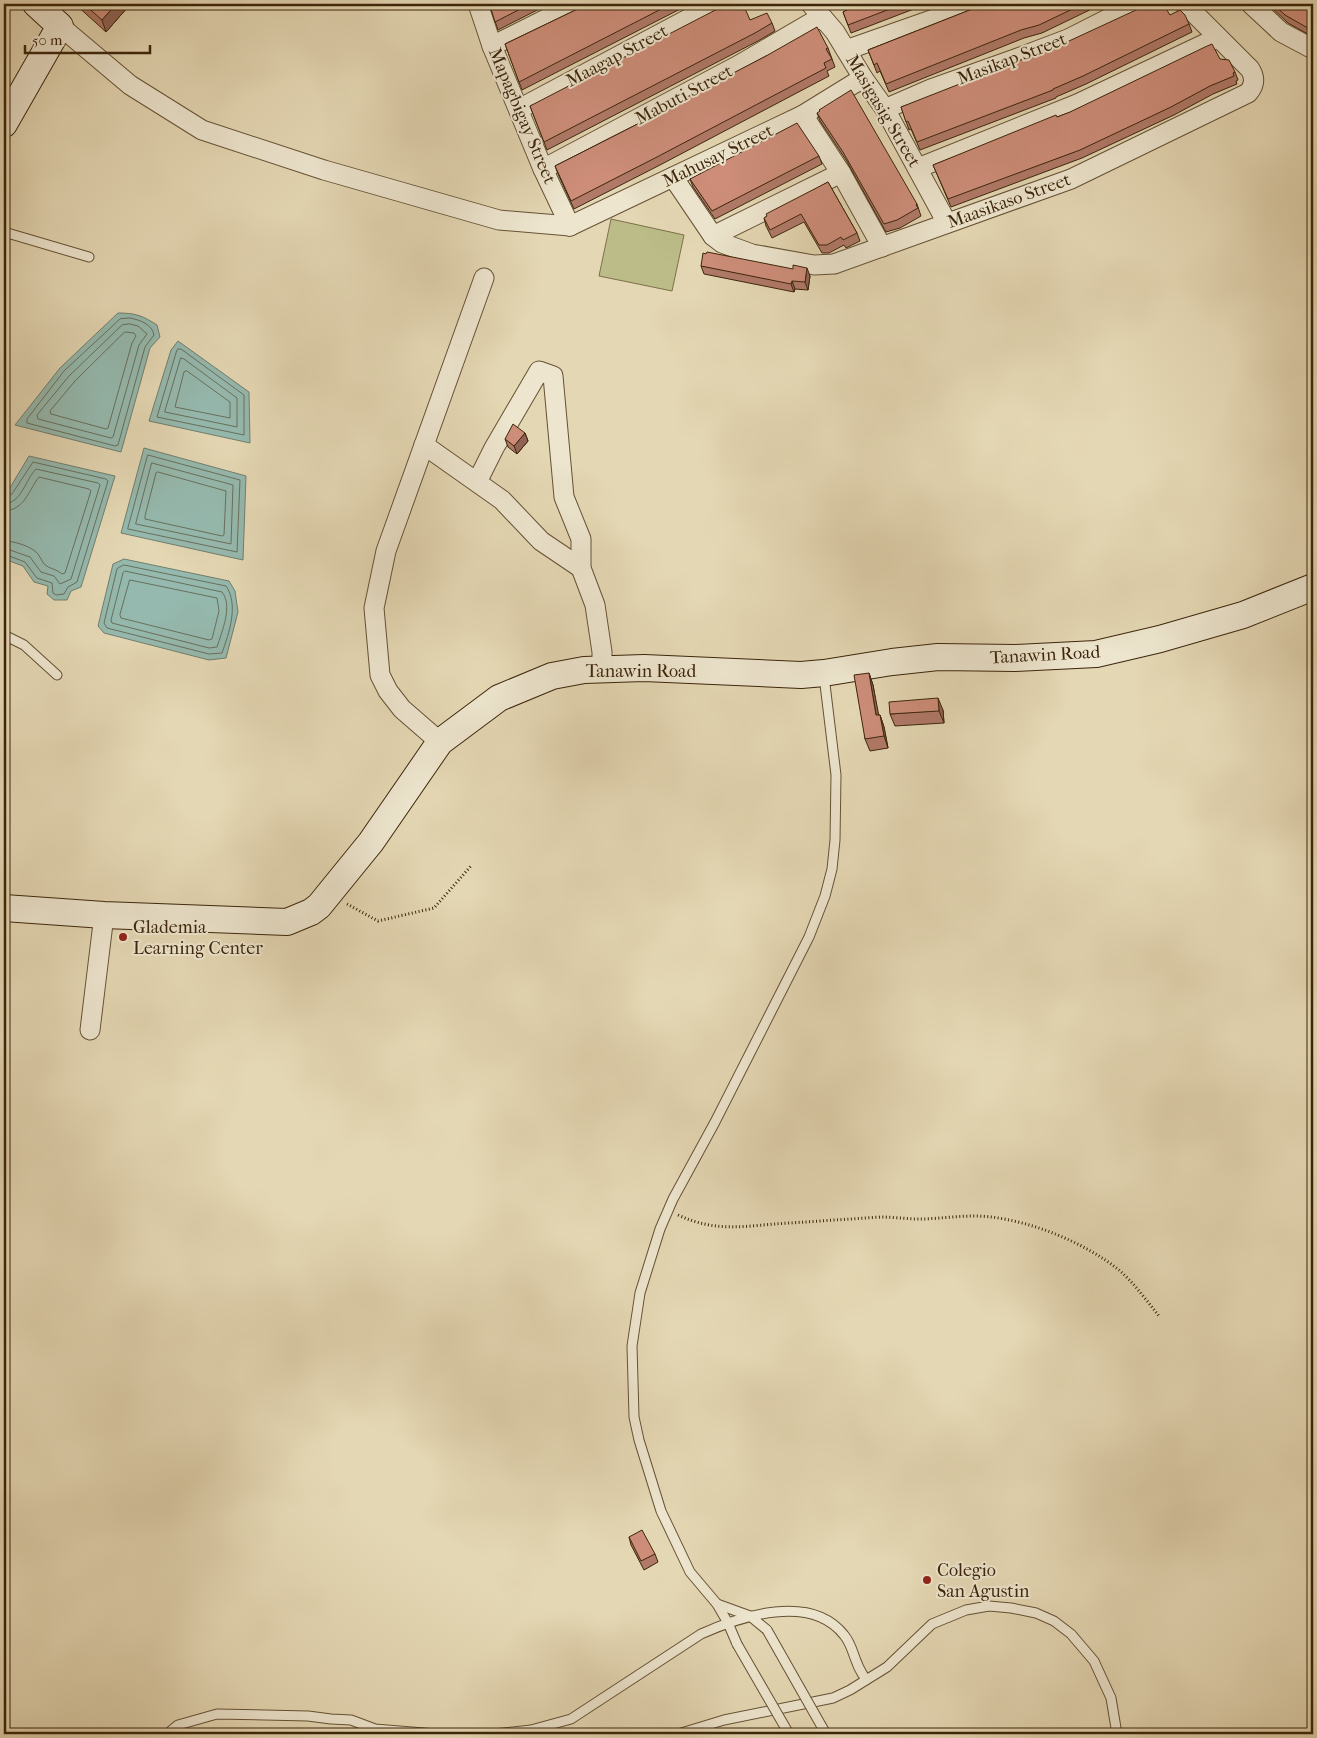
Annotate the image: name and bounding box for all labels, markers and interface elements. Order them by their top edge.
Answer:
street label: Maagap Street [563,20,672,92]
scale bar [25,22,150,54]
street label: Masikap Street [954,28,1070,89]
text: 50 m [32,31,63,49]
street label: Mapagbigay Street [484,45,560,188]
street label: Masigasig Street [841,51,925,172]
street label: Mabuti Street [632,60,737,129]
street label: Mahusay Street [659,120,777,192]
street label: Maasikaso Street [944,169,1074,233]
street label: Tanawin Road [989,642,1101,668]
street label: Tanawin Road [586,661,696,682]
place label: Glademia Learning Center [133,917,263,959]
marker: Glademia Learning Center [117,931,129,943]
place label: Colegio San Agustin [937,1560,1030,1602]
marker: Colegio San Agustin [921,1574,933,1586]

